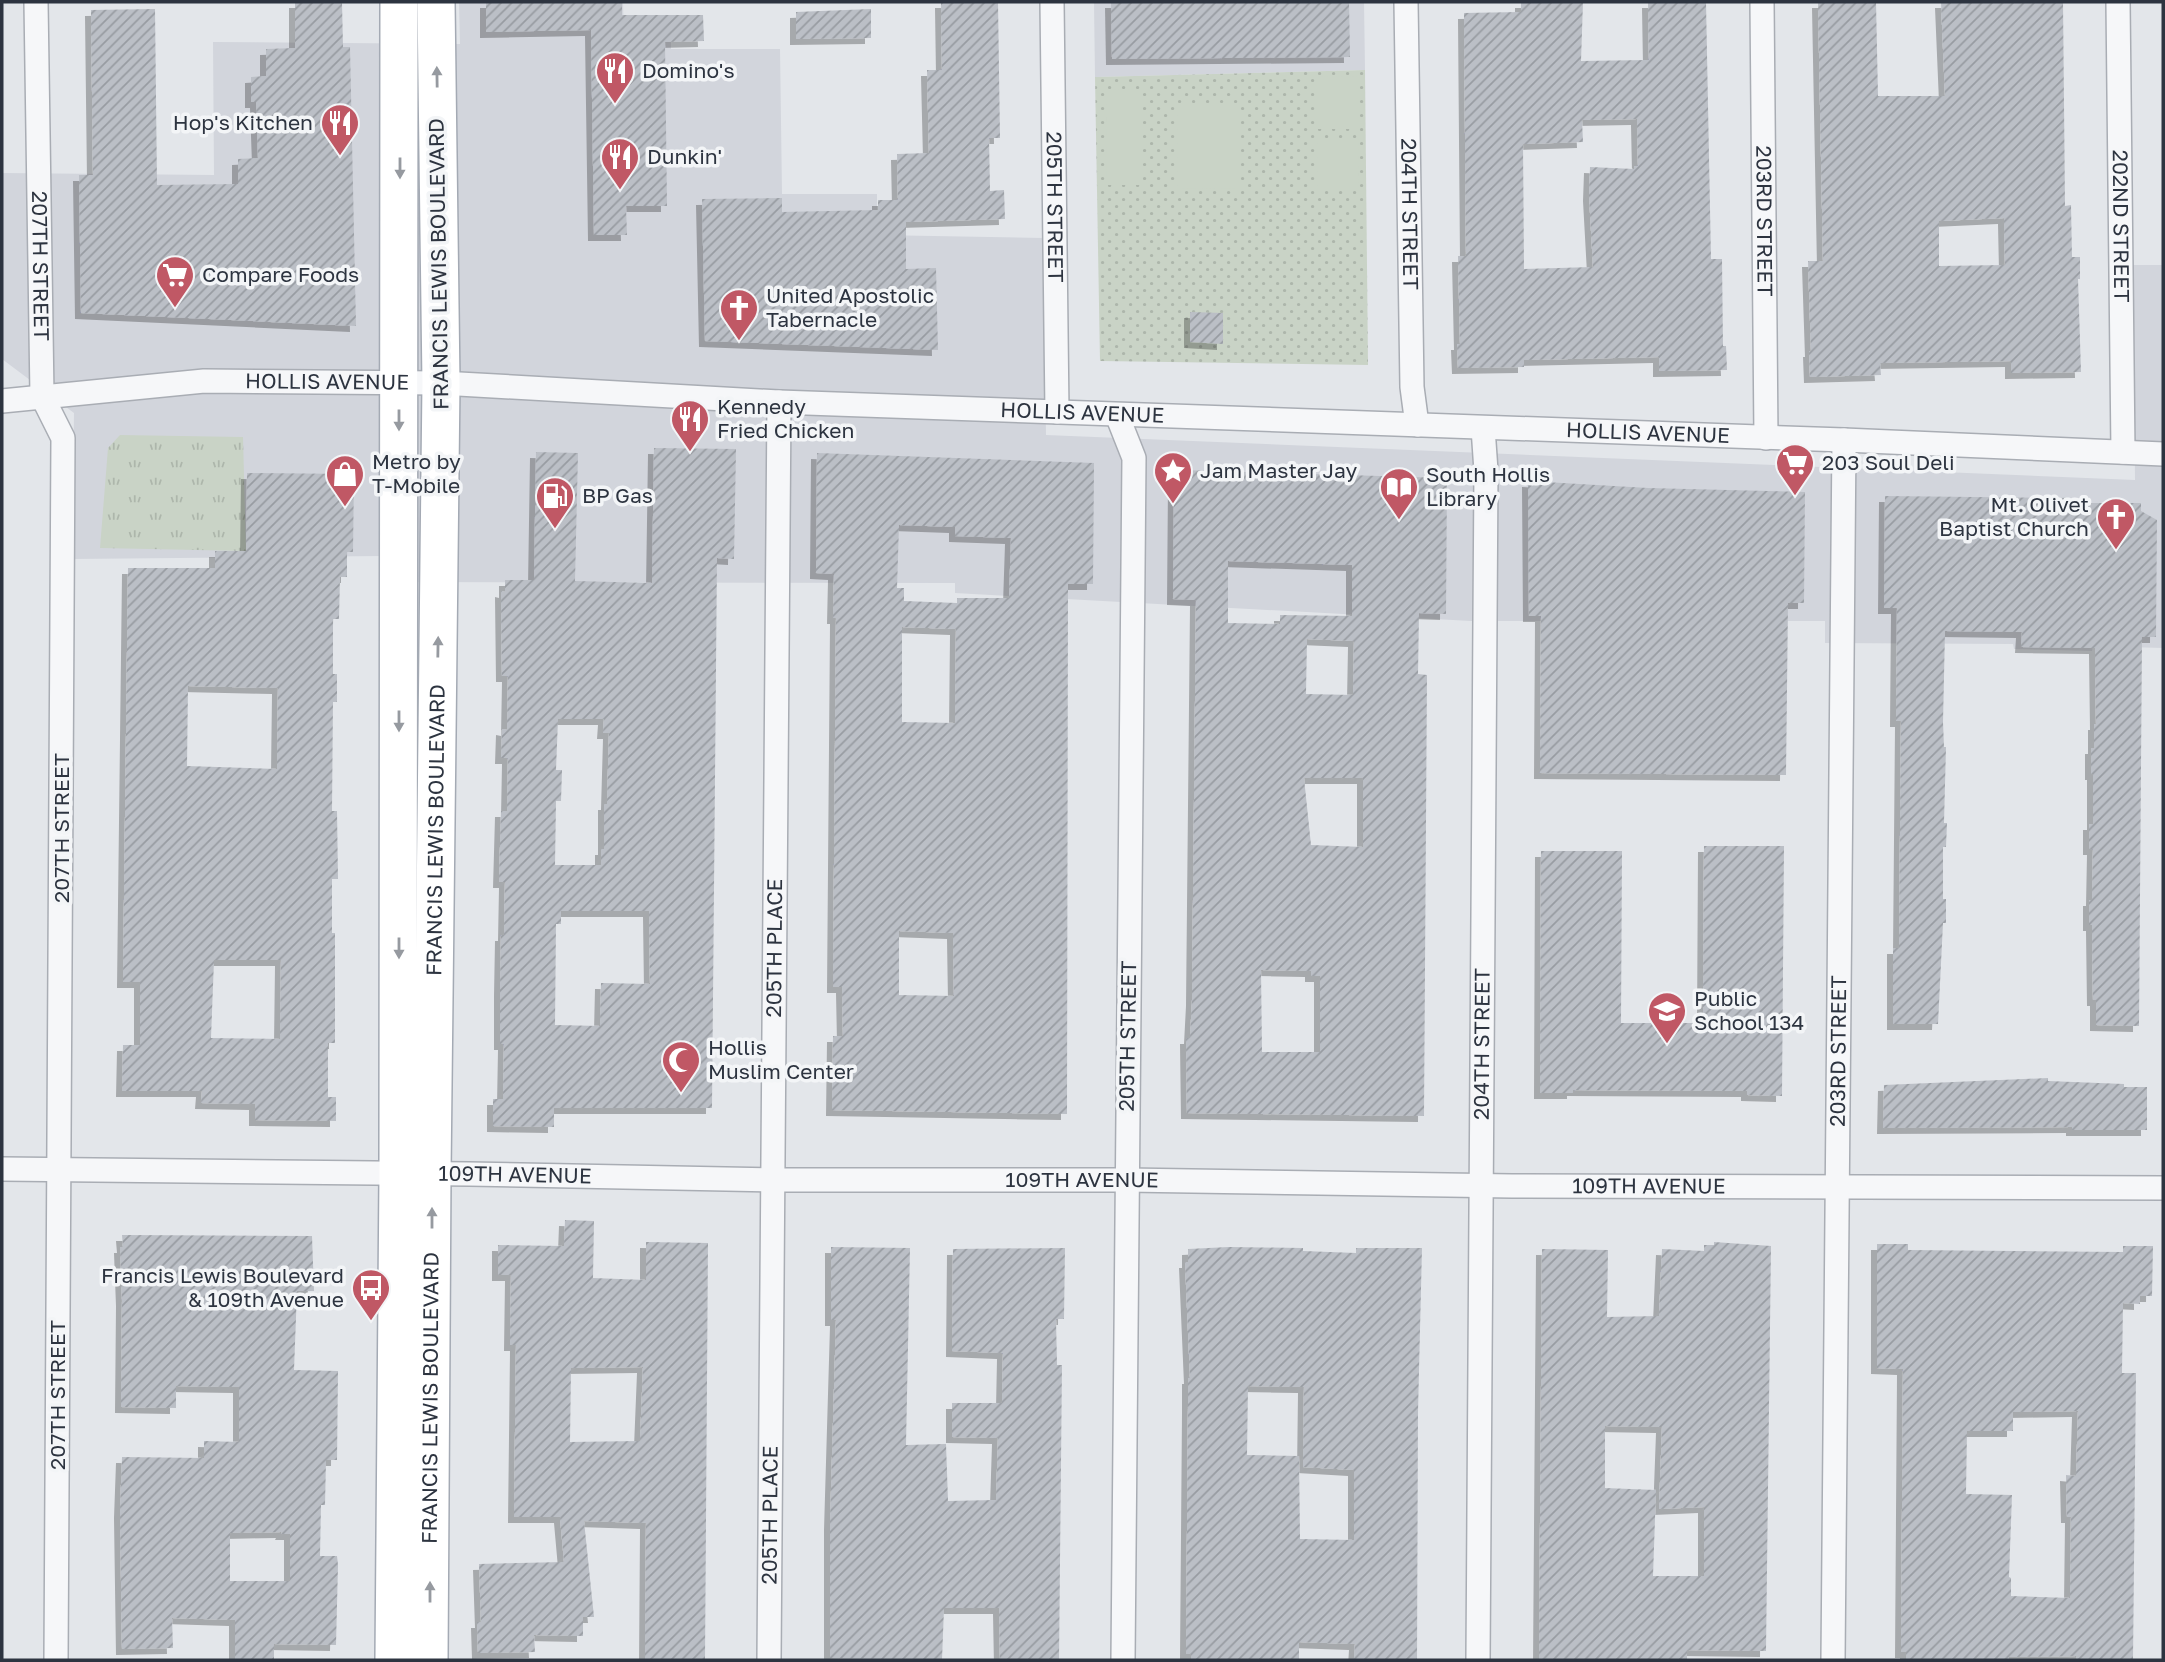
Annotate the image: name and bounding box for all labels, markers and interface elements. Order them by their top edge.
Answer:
restaurant icon: Domino's [594,50,636,105]
place label: Domino's [642,57,735,83]
one-way arrow [431,65,443,87]
restaurant icon: Hop's Kitchen [319,102,361,157]
place label: Hop's Kitchen [173,109,313,135]
street label: FRANCIS LEWIS BOULEVARD [422,118,454,410]
street label: 205TH STREET [1042,131,1069,283]
restaurant icon: Dunkin' [599,136,641,191]
street label: 204TH STREET [1396,138,1424,290]
place label: Dunkin' [647,143,722,169]
street label: 203RD STREET [1751,145,1779,297]
street label: 202ND STREET [2108,149,2135,302]
one-way arrow [394,157,406,179]
street label: 207TH STREET [27,191,55,341]
supermarket icon: Compare Foods [154,254,196,309]
place label: Compare Foods [202,261,359,287]
place label: United Apostolic Tabernacle [766,282,934,332]
church icon: United Apostolic Tabernacle [718,287,760,342]
street label: HOLLIS AVENUE [245,367,409,395]
place label: Kennedy Fried Chicken [717,393,854,443]
street label: HOLLIS AVENUE [1000,396,1165,428]
restaurant icon: Kennedy Fried Chicken [669,398,711,453]
one-way arrow [394,409,405,431]
street label: HOLLIS AVENUE [1566,416,1730,448]
supermarket icon: 203 Soul Deli [1774,442,1816,497]
place label: Metro by T-Mobile [372,448,461,498]
place label: 203 Soul Deli [1822,449,1955,475]
place icon: Jam Master Jay [1152,450,1194,505]
shop icon: Metro by T-Mobile [324,453,366,508]
place label: Jam Master Jay [1200,457,1358,483]
place label: South Hollis Library [1426,461,1550,511]
library icon: South Hollis Library [1378,466,1420,521]
fuel station icon: BP Gas [534,475,576,530]
place label: BP Gas [582,482,653,508]
place label: Mt. Olivet Baptist Church [1939,491,2089,541]
church icon: Mt. Olivet Baptist Church [2095,496,2137,551]
one-way arrow [432,636,444,658]
street label: FRANCIS LEWIS BOULEVARD [420,684,450,976]
one-way arrow [393,710,405,732]
street label: 207TH STREET [48,753,74,903]
street label: 205TH PLACE [760,879,787,1018]
one-way arrow [393,938,405,960]
street label: 205TH STREET [1113,960,1141,1112]
street label: 204TH STREET [1468,968,1495,1120]
street label: 203RD STREET [1824,975,1851,1127]
place label: Public School 134 [1694,985,1804,1035]
school or university icon: Public School 134 [1646,990,1688,1045]
place label: Hollis Muslim Center [708,1034,854,1084]
mosque icon: Hollis Muslim Center [660,1039,702,1094]
street label: 109TH AVENUE [438,1160,592,1188]
street label: 109TH AVENUE [1005,1166,1159,1192]
street label: 109TH AVENUE [1572,1172,1726,1199]
one-way arrow [426,1206,438,1228]
street label: FRANCIS LEWIS BOULEVARD [416,1252,444,1544]
place label: Francis Lewis Boulevard & 109th Avenue [101,1262,344,1312]
bus stop icon: Francis Lewis Boulevard & 109th Avenue [350,1267,392,1322]
street label: 207TH STREET [44,1320,70,1470]
street label: 205TH PLACE [756,1446,783,1584]
one-way arrow [424,1581,436,1603]

